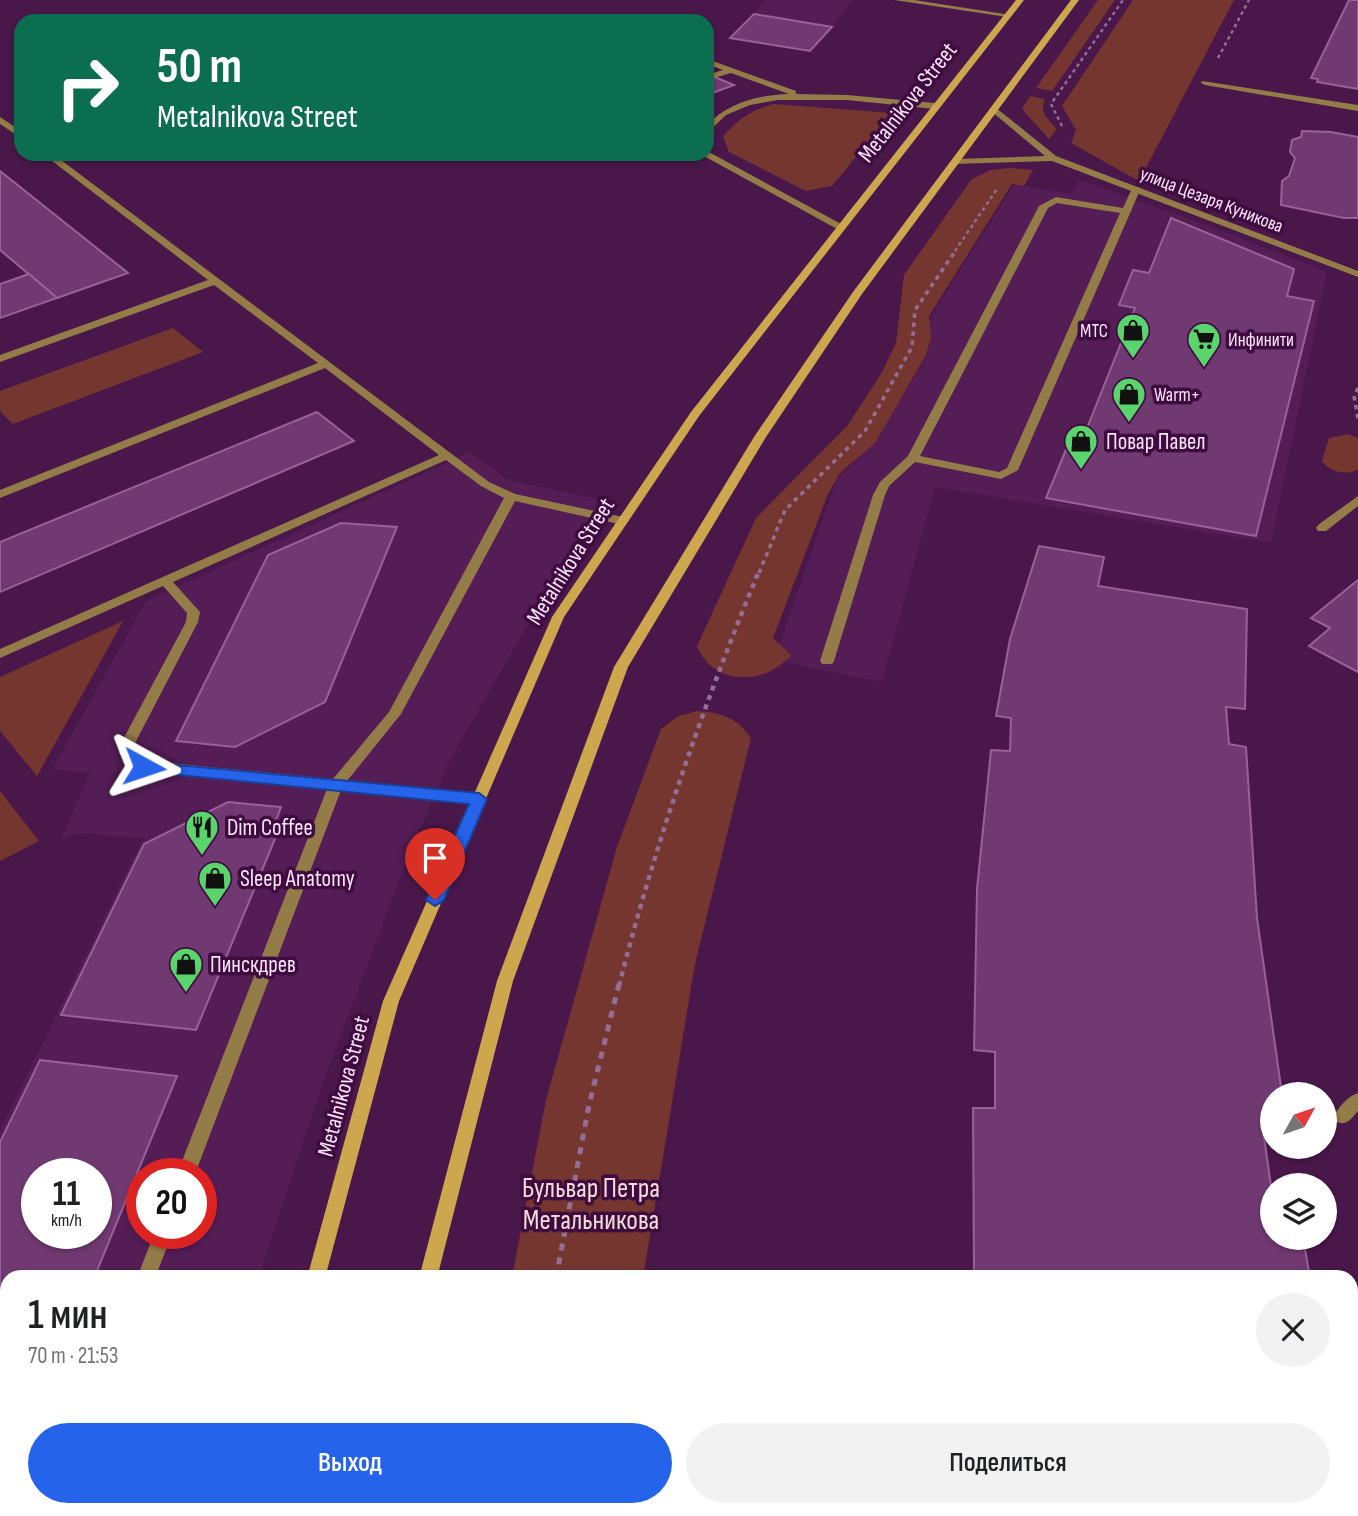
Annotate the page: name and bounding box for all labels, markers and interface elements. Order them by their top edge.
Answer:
street label: Metalnikova Street [852,37,963,168]
text: 50 m [157,38,242,97]
icon: right [42,42,133,133]
text: Metalnikova Street [157,98,358,137]
street label: улица Цезаря Куникова [1137,163,1286,238]
shop icon: МТС [1114,311,1152,360]
place label: МТС [1080,320,1108,343]
supermarket icon: Инфинити [1185,320,1223,369]
place label: Инфинити [1228,329,1294,352]
shop icon: Warm+ [1110,375,1148,424]
place label: Warm+ [1154,384,1200,407]
shop icon: Повар Павел [1062,422,1100,471]
place label: Повар Павел [1106,428,1206,456]
street label: Metalnikova Street [521,493,621,630]
position arrow [107,730,181,804]
restaurant icon: Dim Coffee [183,808,221,857]
place label: Dim Coffee [227,814,313,842]
pin [405,828,465,900]
icon: arrive [416,839,454,877]
shop icon: Sleep Anatomy [196,859,234,908]
place label: Sleep Anatomy [240,865,355,893]
shop icon: Пинскдрев [167,945,205,994]
place label: Пинскдрев [210,951,296,979]
street label: Metalnikova Street [312,1013,376,1160]
north arrow [1260,1082,1337,1158]
map controls [1260,1082,1337,1250]
speed limit sign: 20 [126,1158,217,1249]
park label: Бульвар Петра Метальникова [522,1172,660,1237]
text: 11 [53,1173,80,1216]
button: layers [1260,1173,1337,1250]
text: km/h [51,1210,82,1231]
text: 1 мин [28,1290,108,1341]
button: close [1256,1293,1330,1367]
text: 70 m · 21:53 [28,1342,119,1370]
button: Выход [28,1423,672,1503]
button: Поделиться [686,1423,1330,1503]

